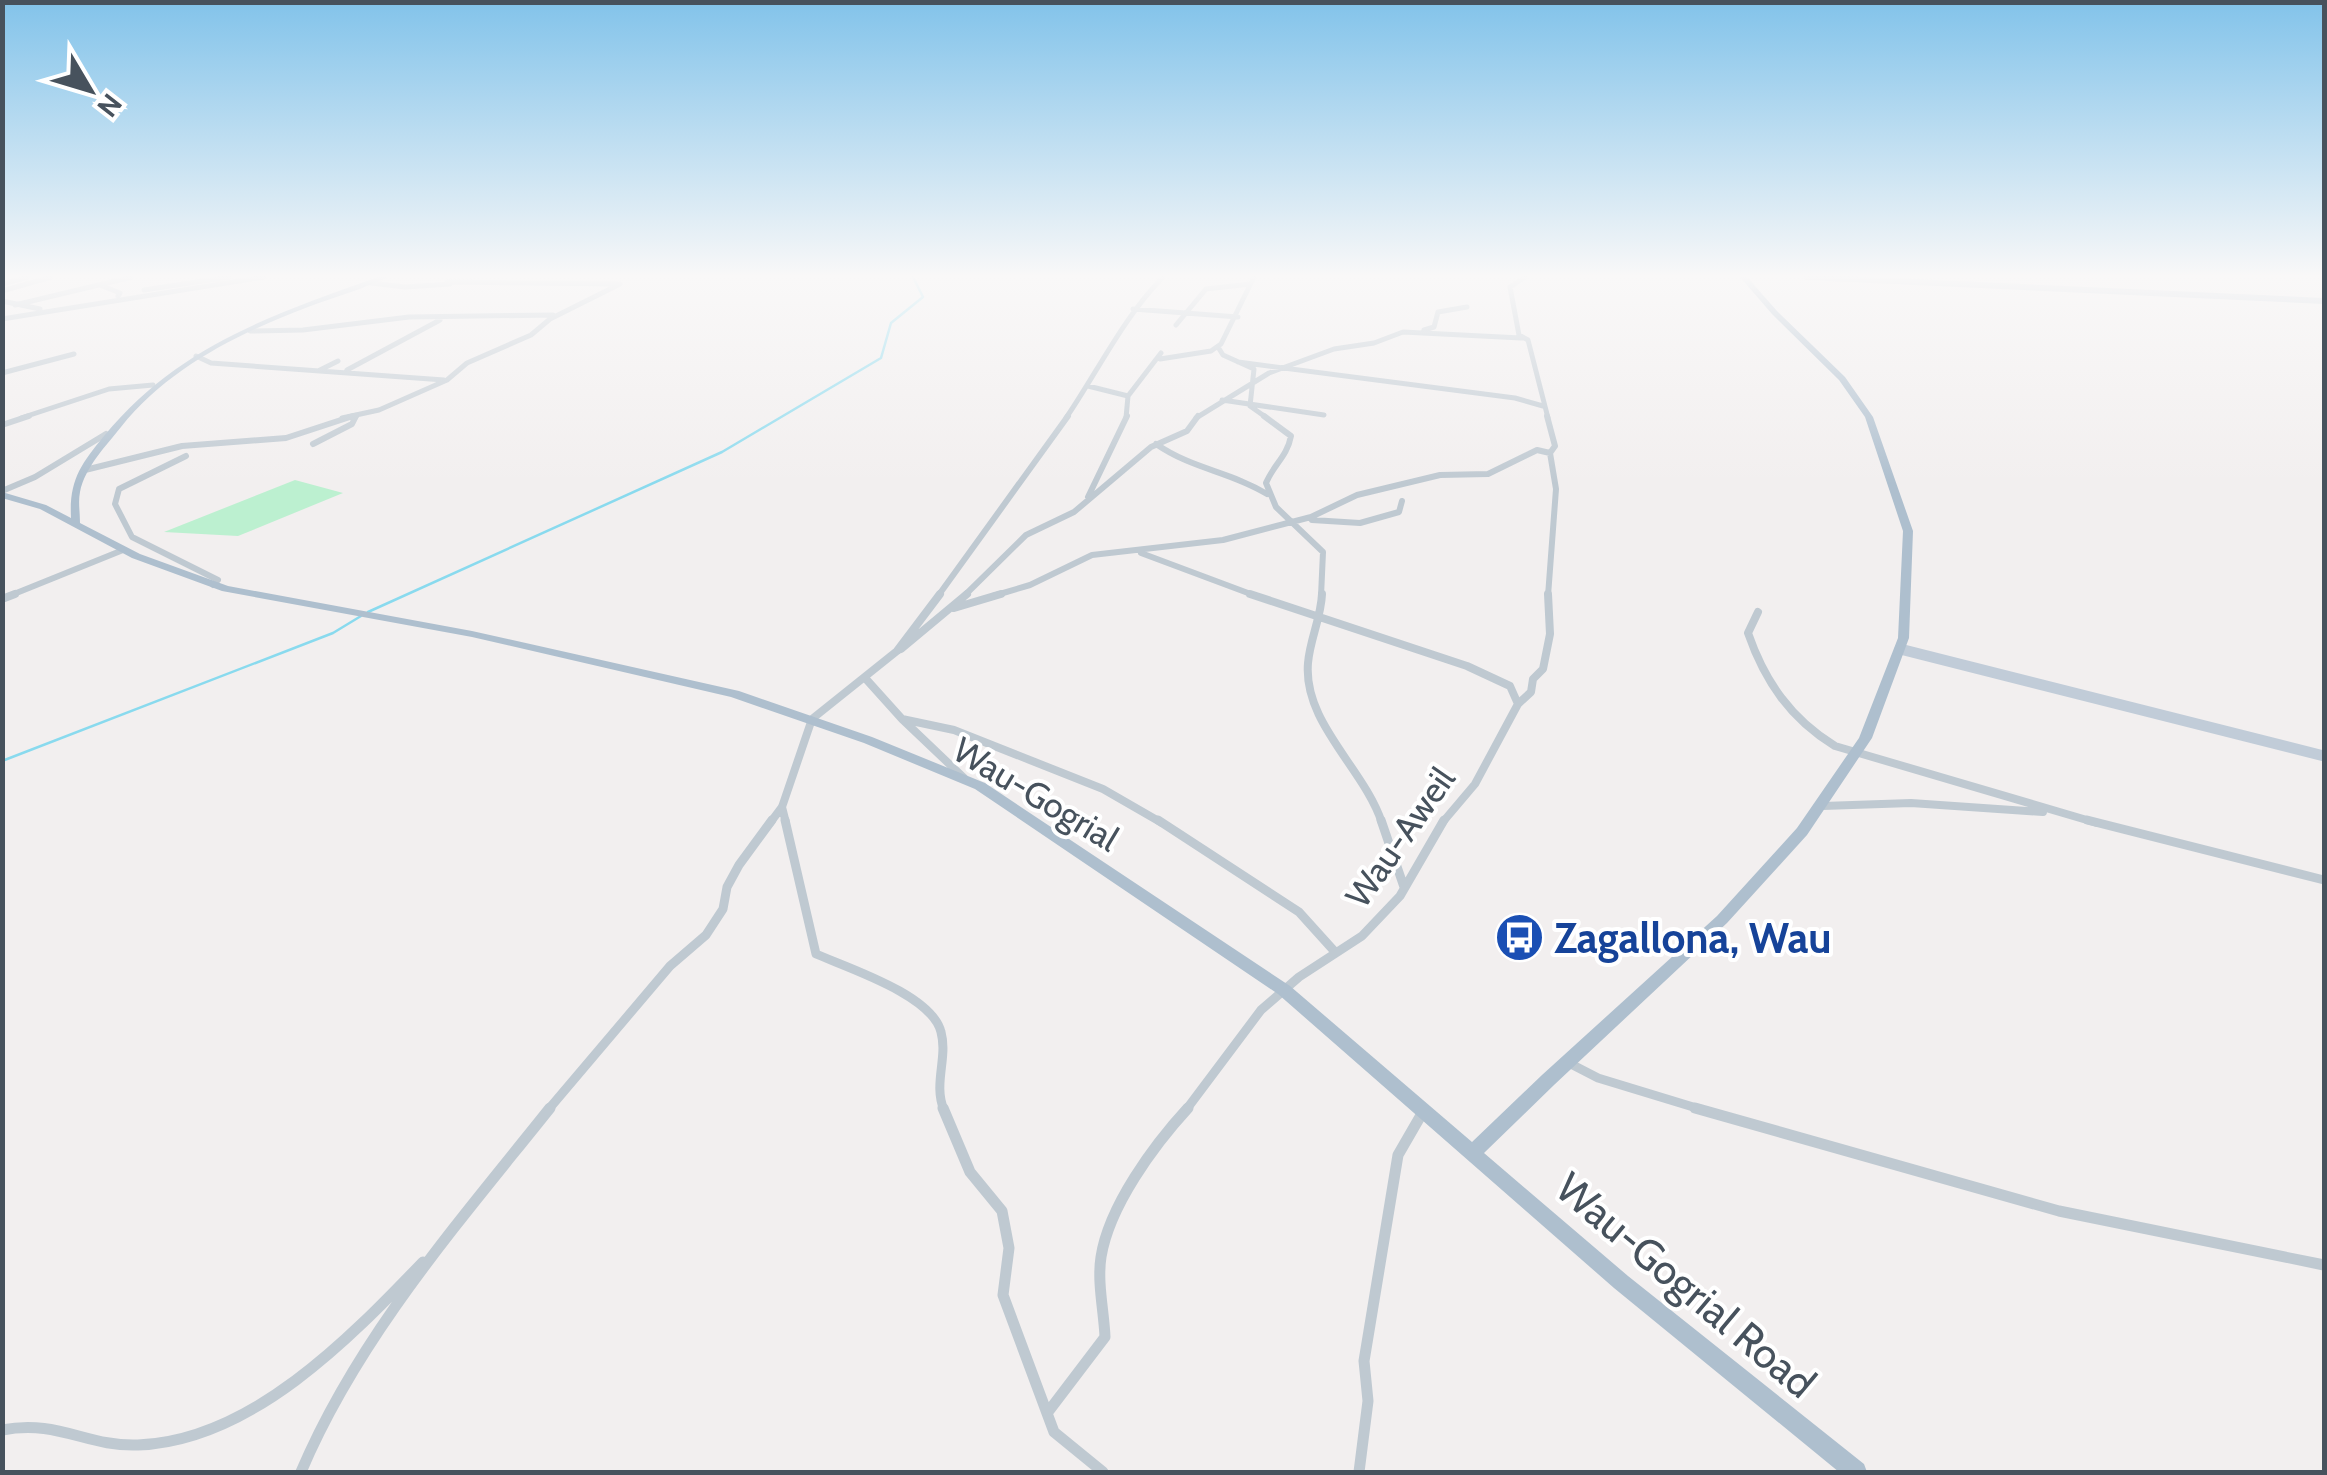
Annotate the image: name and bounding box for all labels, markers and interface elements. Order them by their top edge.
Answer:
north arrow [40,40,140,140]
text: N [90,87,129,124]
street label: Wau-Gogrial [946,728,1127,861]
street label: Wau-Aweil [1336,758,1464,915]
bus stop icon: Zagallona, Wau [1493,912,1545,964]
place label: Zagallona, Wau [1554,912,1832,964]
street label: Wau-Gogrial Road [1546,1161,1826,1409]

